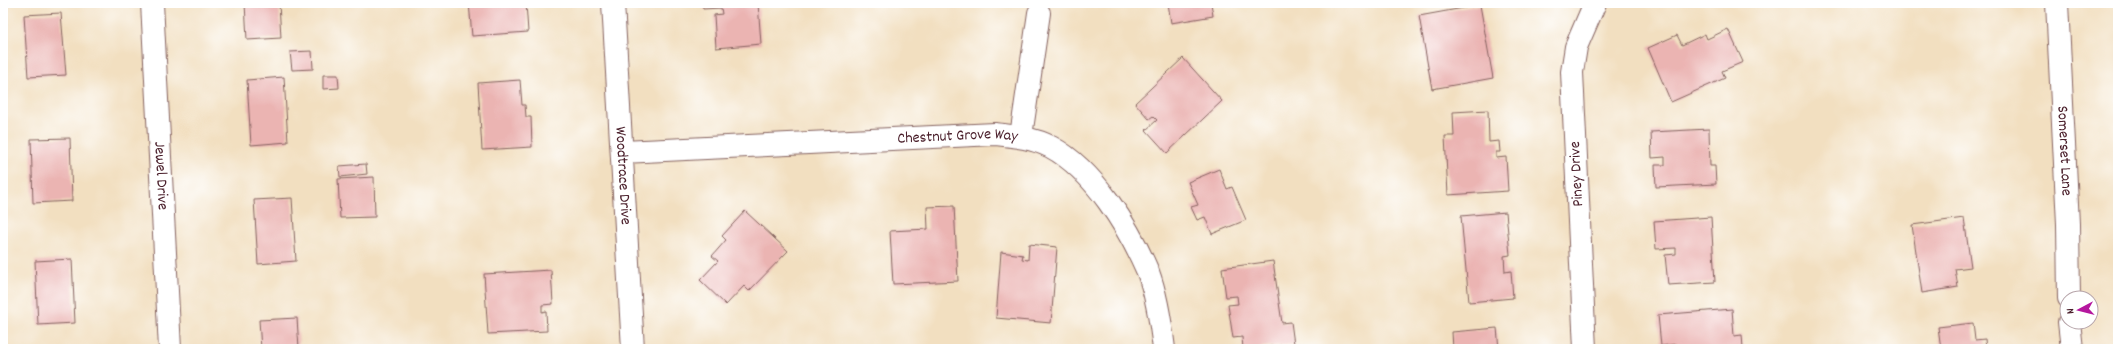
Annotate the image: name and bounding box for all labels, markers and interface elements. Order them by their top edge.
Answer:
street label: Somerset Lane [2051,105,2078,196]
street label: Chestnut Grove Way [897,123,1020,150]
street label: Woodtrace Drive [609,126,637,225]
street label: Jewel Drive [148,141,174,211]
street label: Piney Drive [1564,141,1590,207]
north arrow [2059,290,2099,330]
text: N [2063,307,2079,315]

